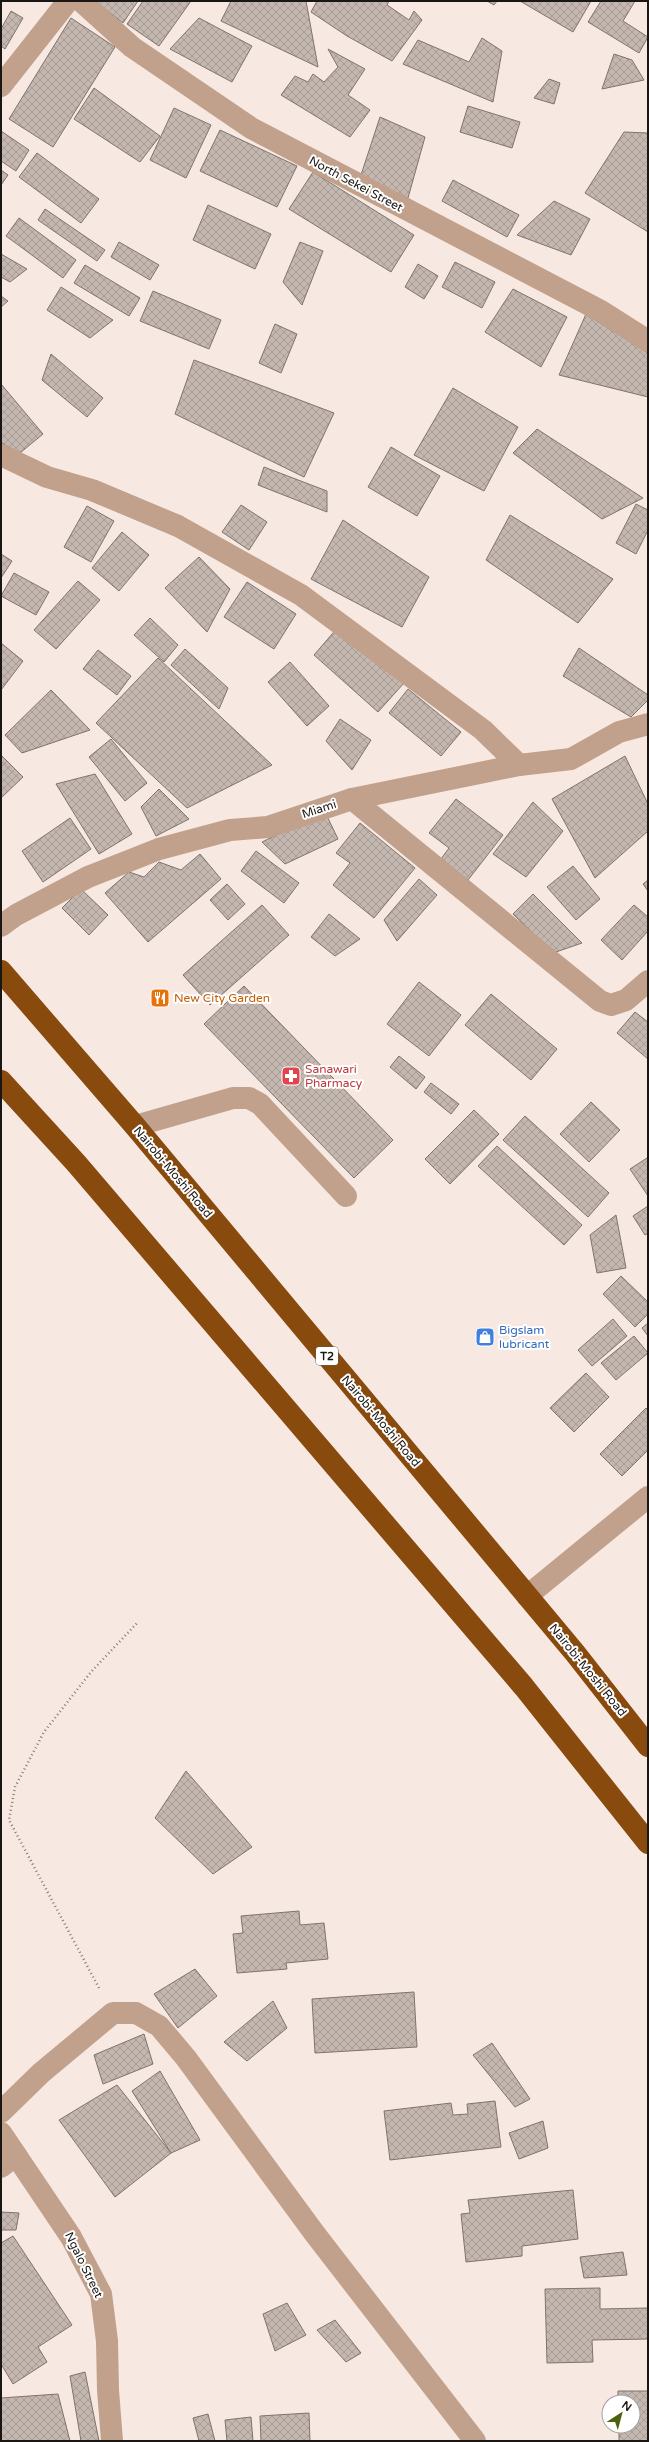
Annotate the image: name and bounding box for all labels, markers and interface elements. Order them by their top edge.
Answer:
street label: North Sekei Street [307,153,406,215]
street label: Miami [300,797,338,821]
restaurant icon: New City Garden [149,987,171,1009]
place label: New City Garden [174,991,270,1005]
place label: Sanawari Pharmacy [305,1062,363,1090]
pharmacy icon: Sanawari Pharmacy [280,1065,302,1087]
street label: Nairobi-Moshi Road [131,1124,215,1220]
place label: Bigslam lubricant [499,1323,550,1351]
shop icon: Bigslam lubricant [474,1326,496,1348]
road number: T2 [316,1347,338,1365]
street label: Nairobi-Moshi Road [339,1373,423,1469]
street label: Nairobi-Moshi Road [547,1621,629,1719]
street label: Ngalo Street [62,2230,106,2301]
north arrow [601,2394,641,2434]
text: N [619,2398,634,2414]

